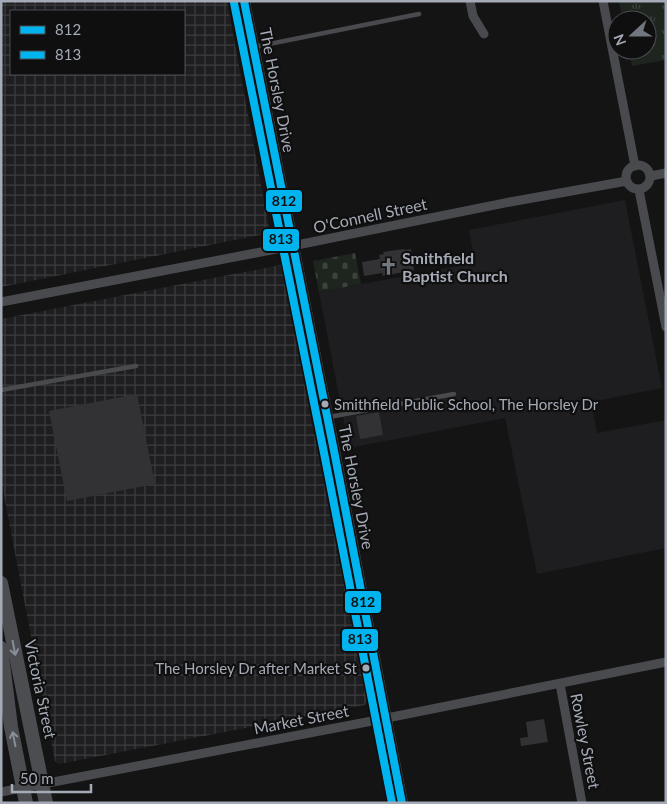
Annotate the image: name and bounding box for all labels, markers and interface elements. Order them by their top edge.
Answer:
legend [10,10,185,75]
north arrow [607,10,657,60]
text: 812 [55,20,81,38]
street label: The Horsley Drive [257,26,299,154]
text: N [610,32,629,48]
text: 813 [55,45,81,63]
line badge: 812 [265,189,303,213]
text: 812 [272,192,296,209]
street label: O'Connell Street [311,194,429,236]
line badge: 813 [262,228,300,252]
text: 813 [269,230,293,247]
place label: Smithfield Baptist Church [402,248,508,285]
church icon: Smithfield Baptist Church [378,256,398,276]
place label: Smithfield Public School, The Horsley Dr [334,395,599,413]
marker: Smithfield Public School, The Horsley Dr [320,399,330,409]
street label: The Horsley Drive [336,423,378,551]
line badge: 812 [344,590,382,614]
text: 812 [351,593,375,610]
line badge: 813 [341,628,379,652]
text: 813 [348,630,372,647]
street label: Victoria Street [21,638,61,741]
one-way arrow [10,640,19,656]
place label: The Horsley Dr after Market St [155,659,358,677]
marker: The Horsley Dr after Market St [361,663,371,673]
street label: Rowley Street [567,692,605,791]
street label: Market Street [252,700,350,738]
one-way arrow [8,732,18,748]
scale bar [12,762,91,794]
text: 50 m [20,769,54,787]

